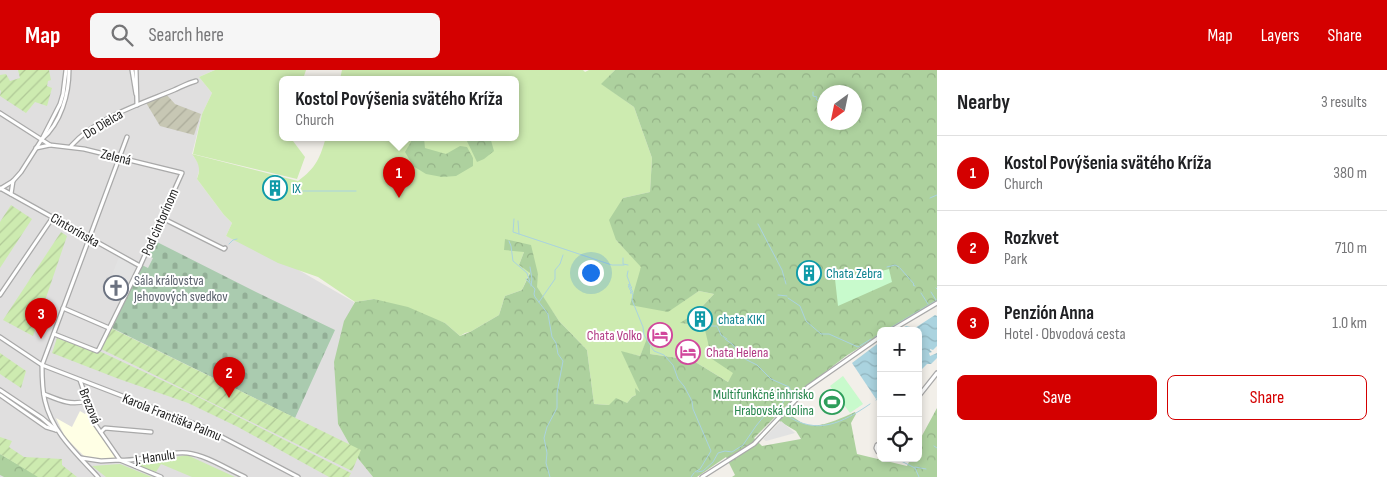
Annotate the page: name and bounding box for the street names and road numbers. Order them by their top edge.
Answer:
street label: Do Dielca [80,106,126,142]
street label: Zelená [99,145,133,169]
street label: Pod cintorínom [138,186,182,258]
street label: Cintorínska [47,209,103,251]
street label: Brezová [75,386,105,426]
street label: Karola Františka Palmu [120,389,224,445]
street label: J. Hanulu [133,446,176,468]

